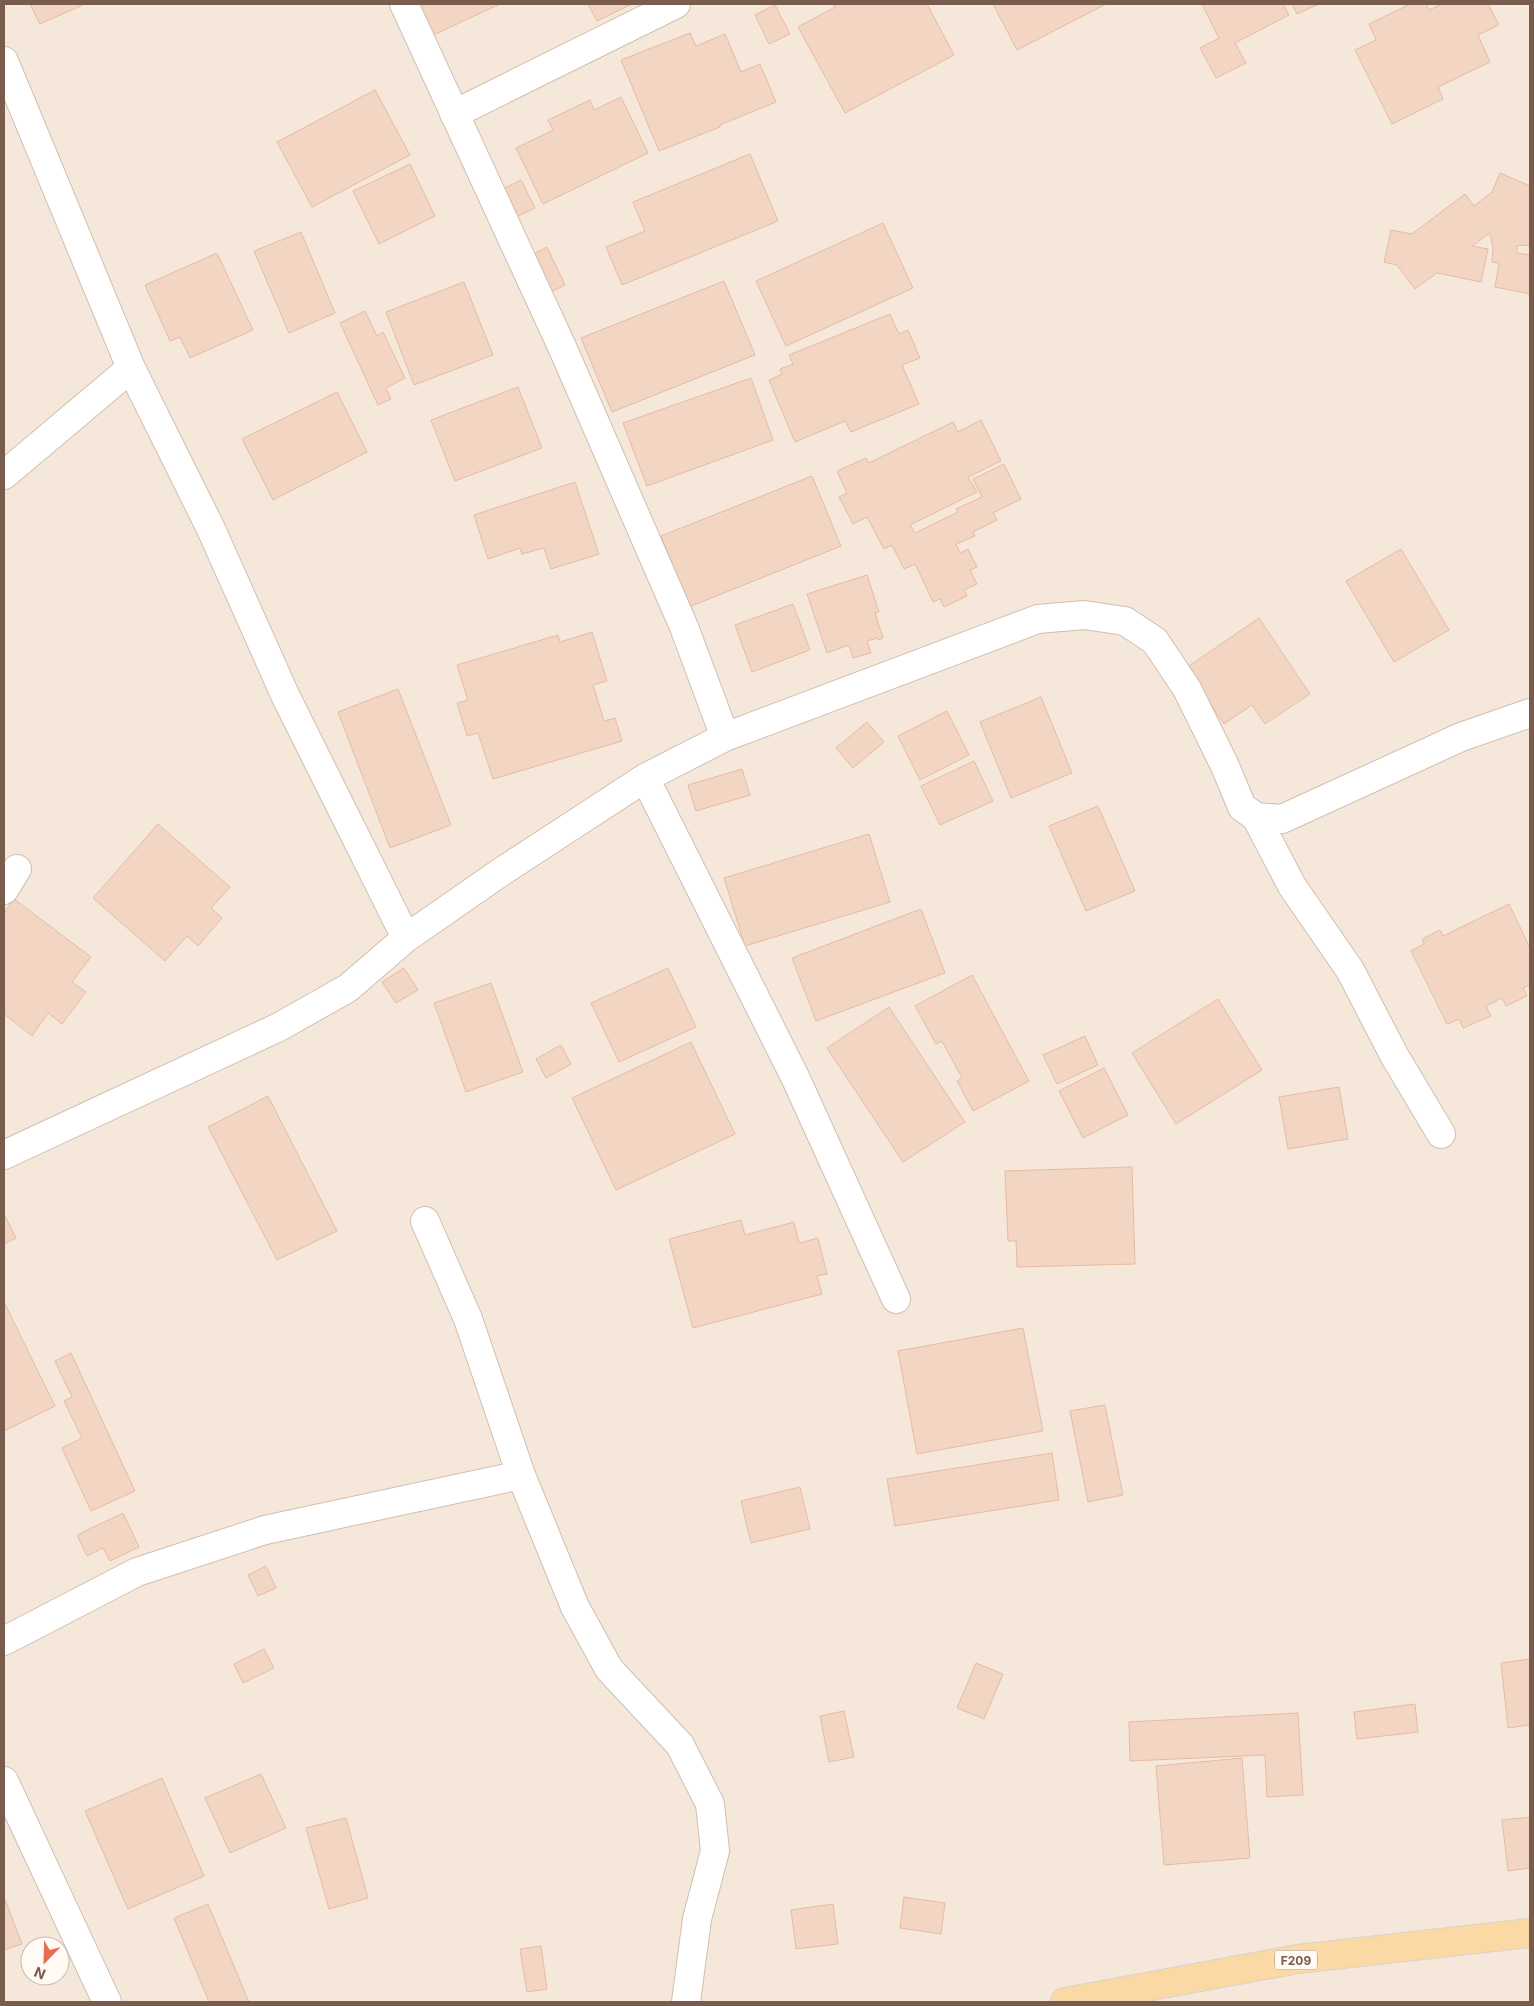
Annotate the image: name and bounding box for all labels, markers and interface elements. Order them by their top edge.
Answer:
north arrow [20,1936,70,1986]
road number: F209 [1275,1950,1317,1970]
text: N [31,1964,48,1983]

